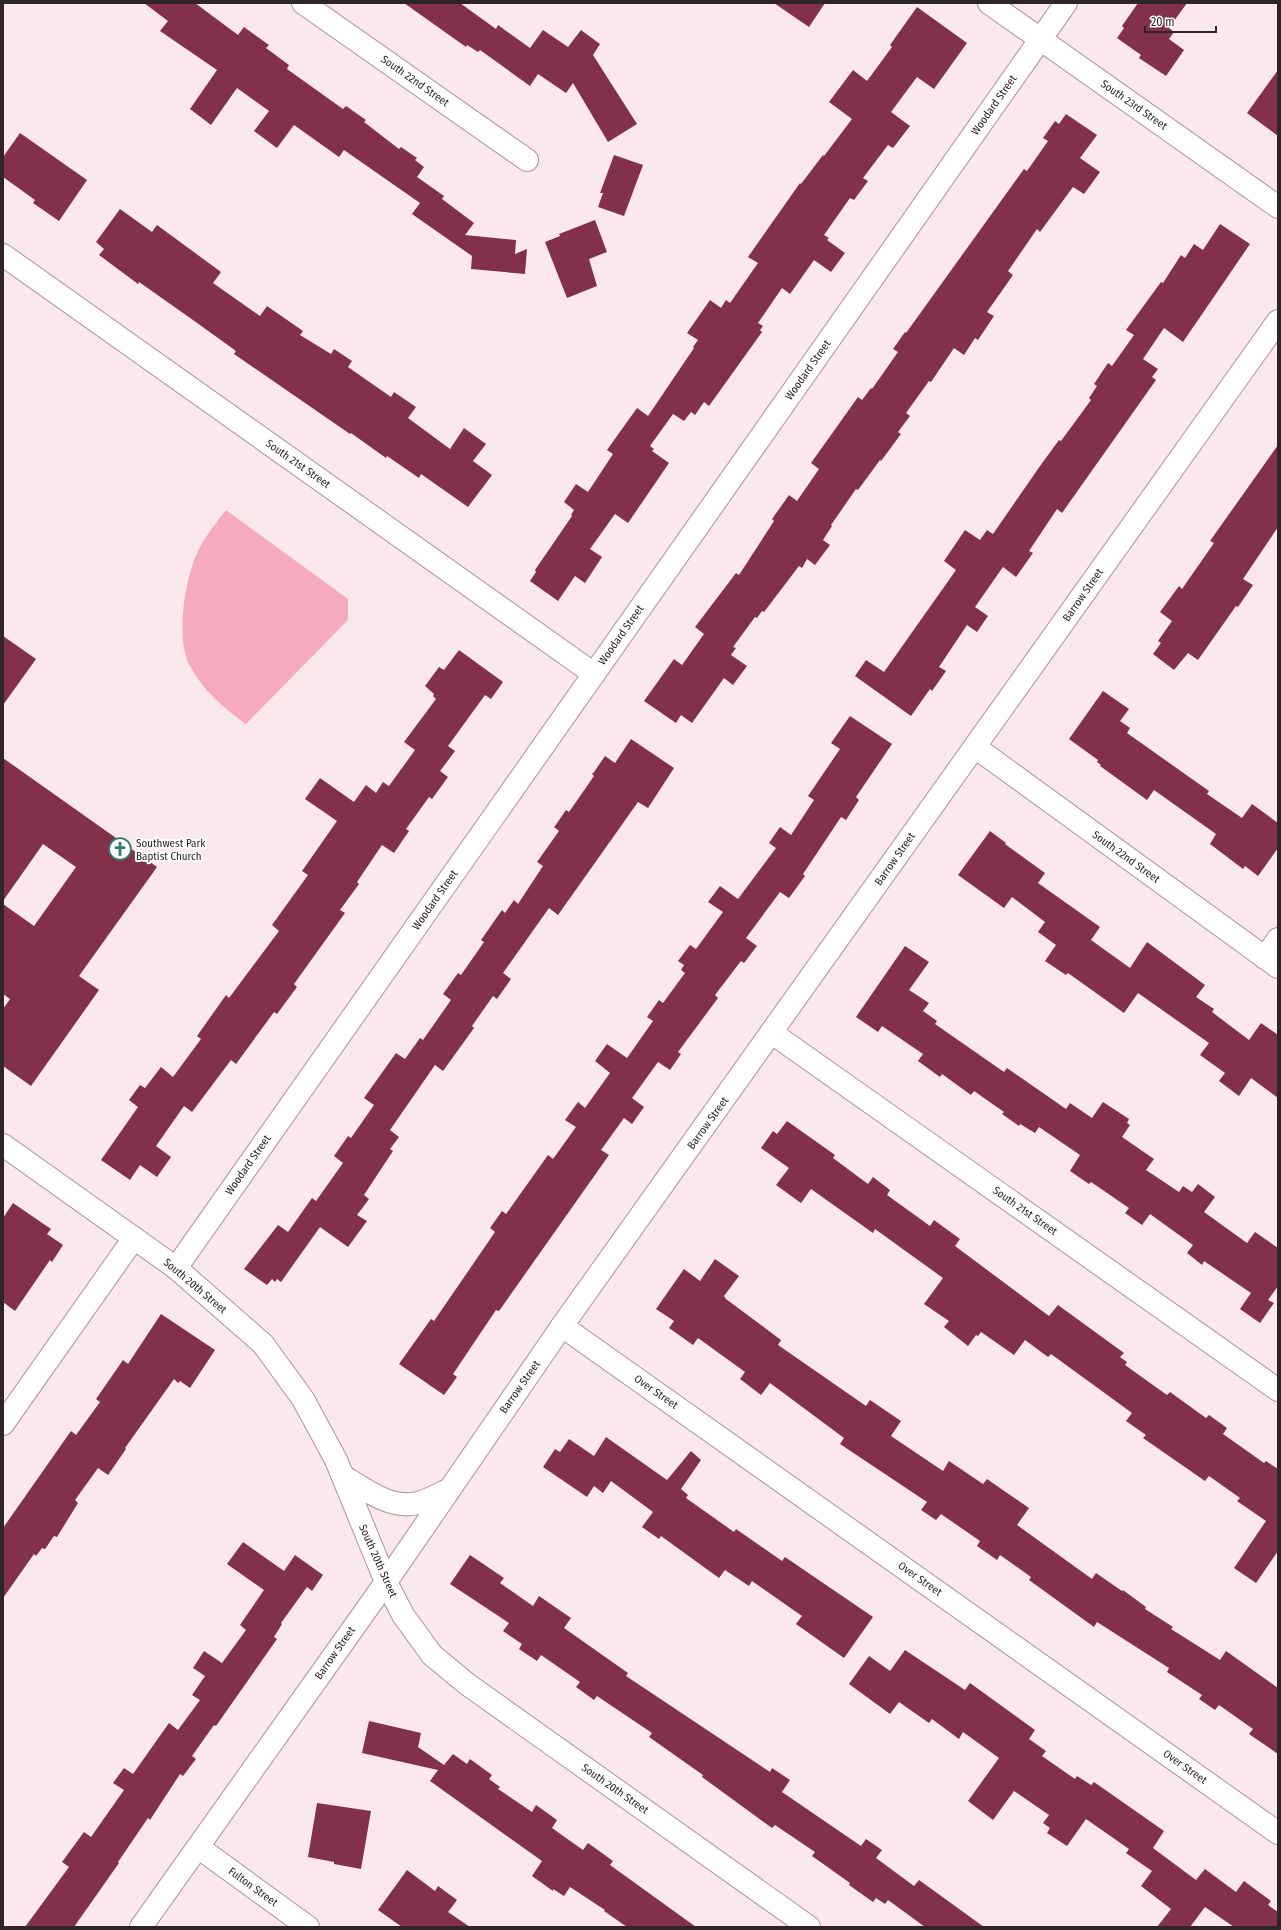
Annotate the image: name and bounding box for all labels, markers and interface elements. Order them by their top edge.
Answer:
scale bar [1145,8,1216,34]
text: 20 m [1151,15,1175,29]
street label: South 22nd Street [378,53,452,109]
street label: Woodard Street [969,72,1020,137]
street label: South 23rd Street [1098,77,1170,133]
street label: Woodard Street [783,337,834,402]
street label: South 21st Street [263,437,333,491]
street label: Barrow Street [1060,566,1106,624]
street label: Woodard Street [596,602,647,667]
street label: South 22nd Street [1090,828,1163,886]
street label: Barrow Street [872,830,918,888]
church icon: Southwest Park Baptist Church [107,836,133,862]
place label: Southwest Park Baptist Church [136,837,206,863]
street label: Woodard Street [410,867,461,932]
street label: Barrow Street [685,1094,732,1152]
street label: Woodard Street [223,1132,274,1197]
street label: South 21st Street [990,1184,1060,1238]
street label: South 20th Street [161,1256,230,1316]
street label: Barrow Street [497,1358,543,1416]
street label: Over Street [632,1372,681,1412]
street label: South 20th Street [356,1522,400,1600]
street label: Over Street [896,1559,945,1599]
street label: Barrow Street [312,1624,358,1682]
street label: Over Street [1161,1747,1210,1787]
street label: South 20th Street [579,1761,651,1817]
street label: Fulton Street [226,1865,280,1909]

